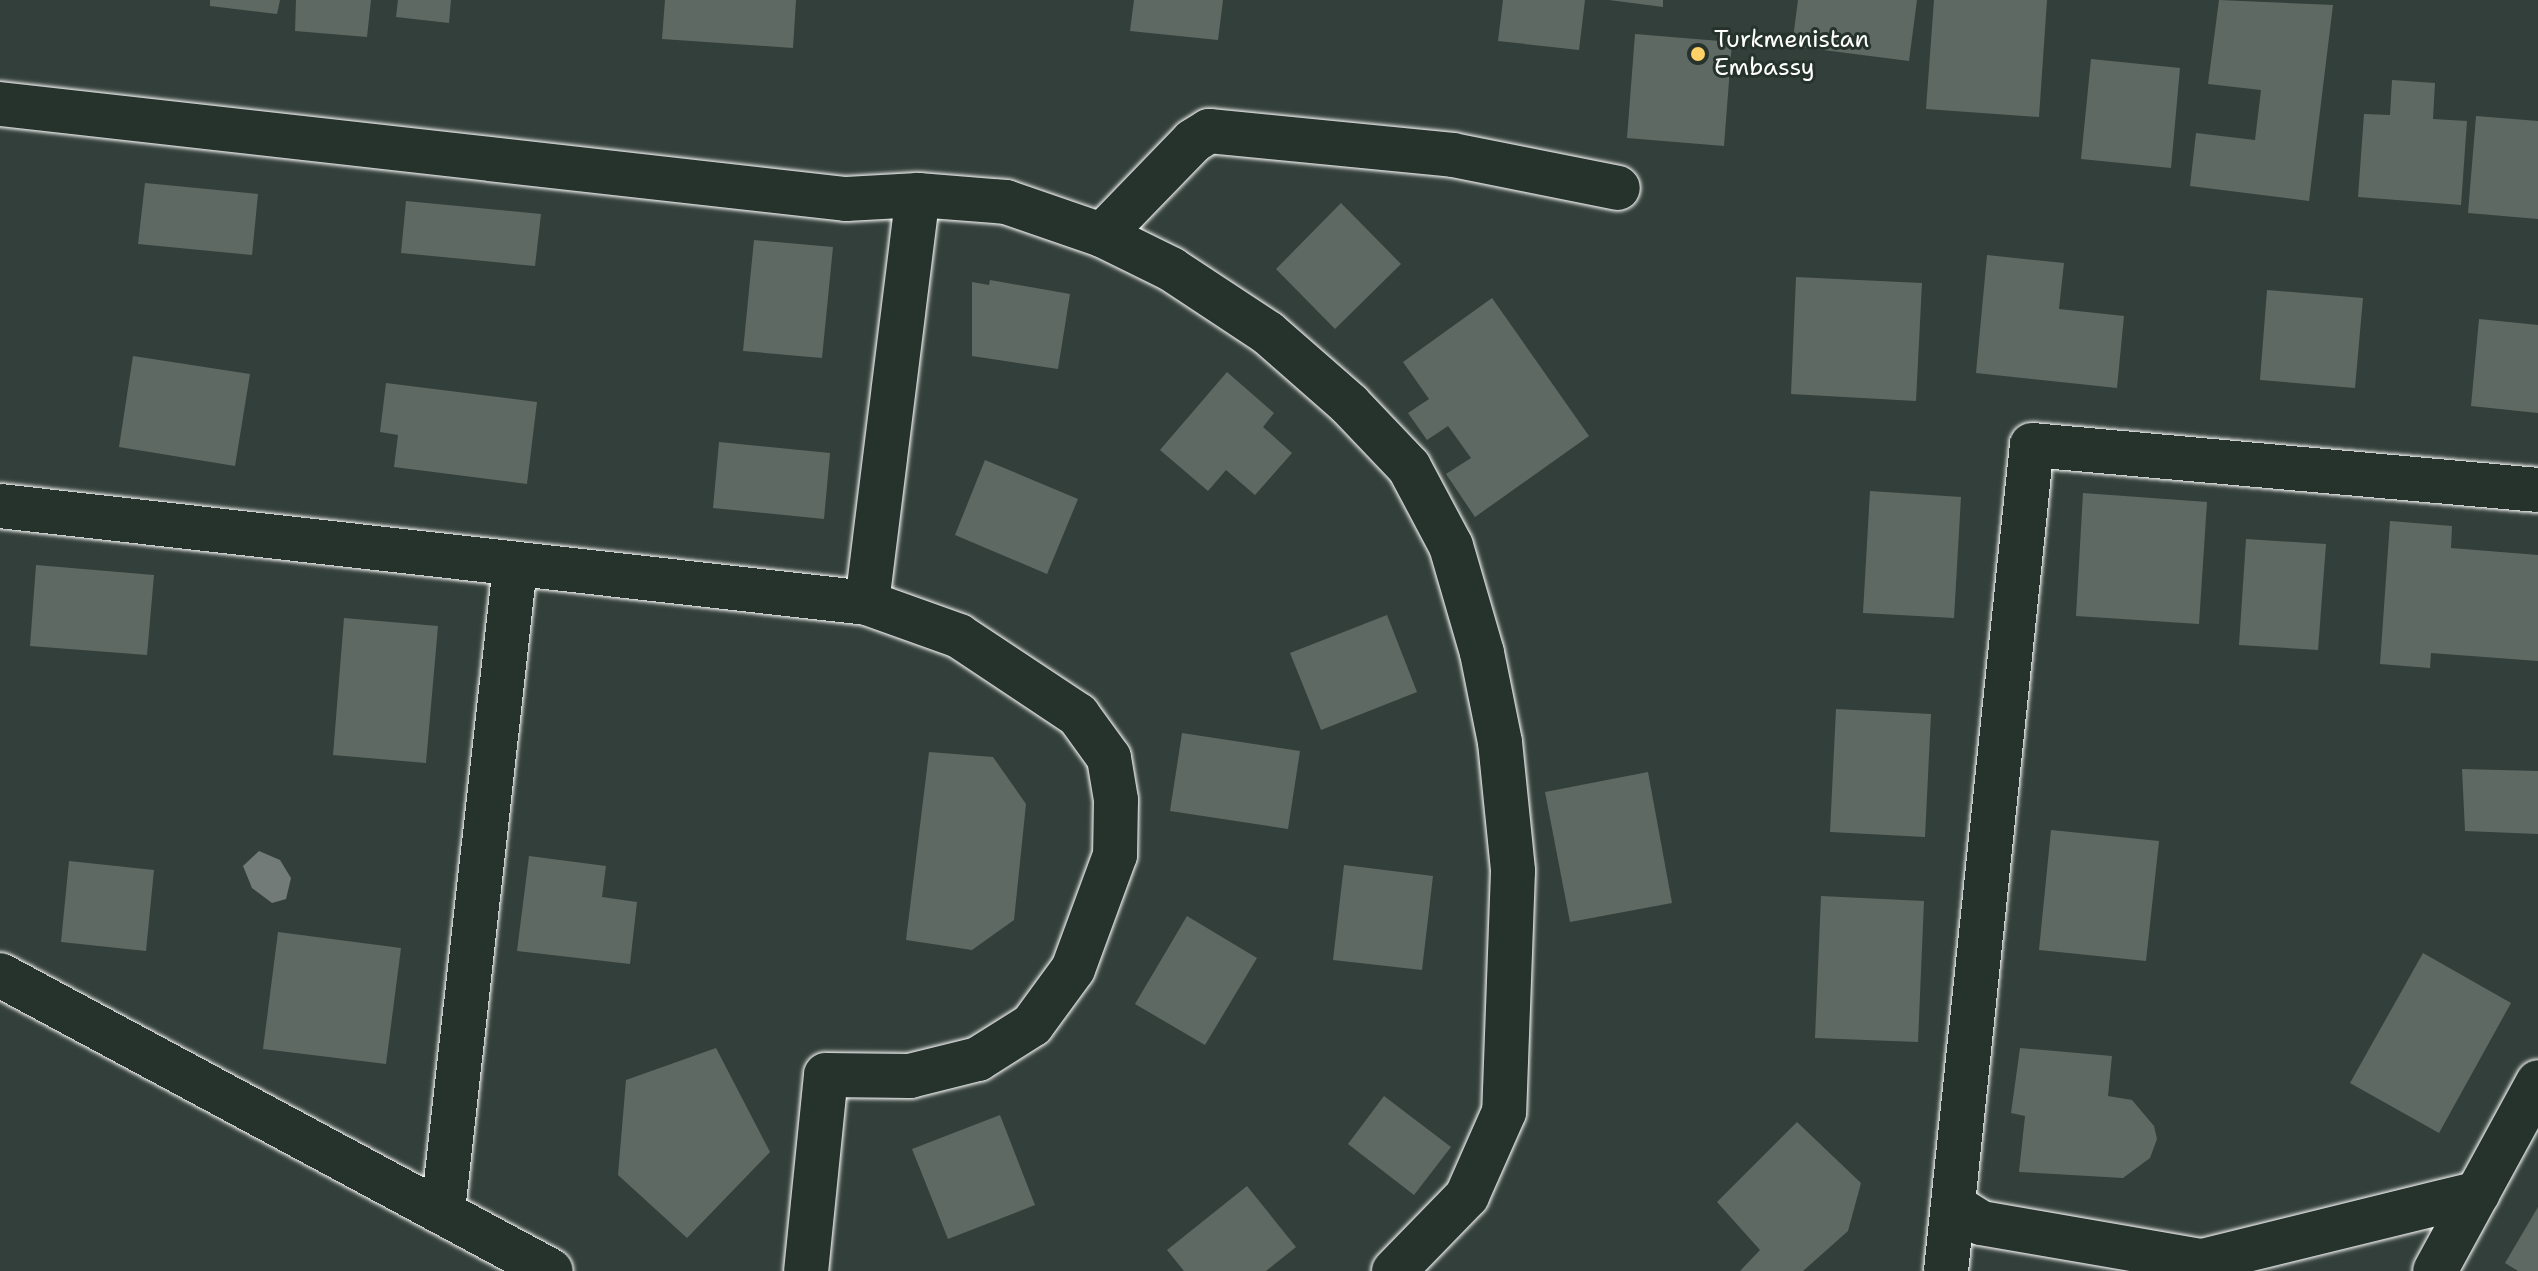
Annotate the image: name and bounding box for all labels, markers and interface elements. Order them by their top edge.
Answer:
place label: Turkmenistan Embassy [1714,26,1869,82]
marker: Turkmenistan Embassy [1689,45,1707,63]

